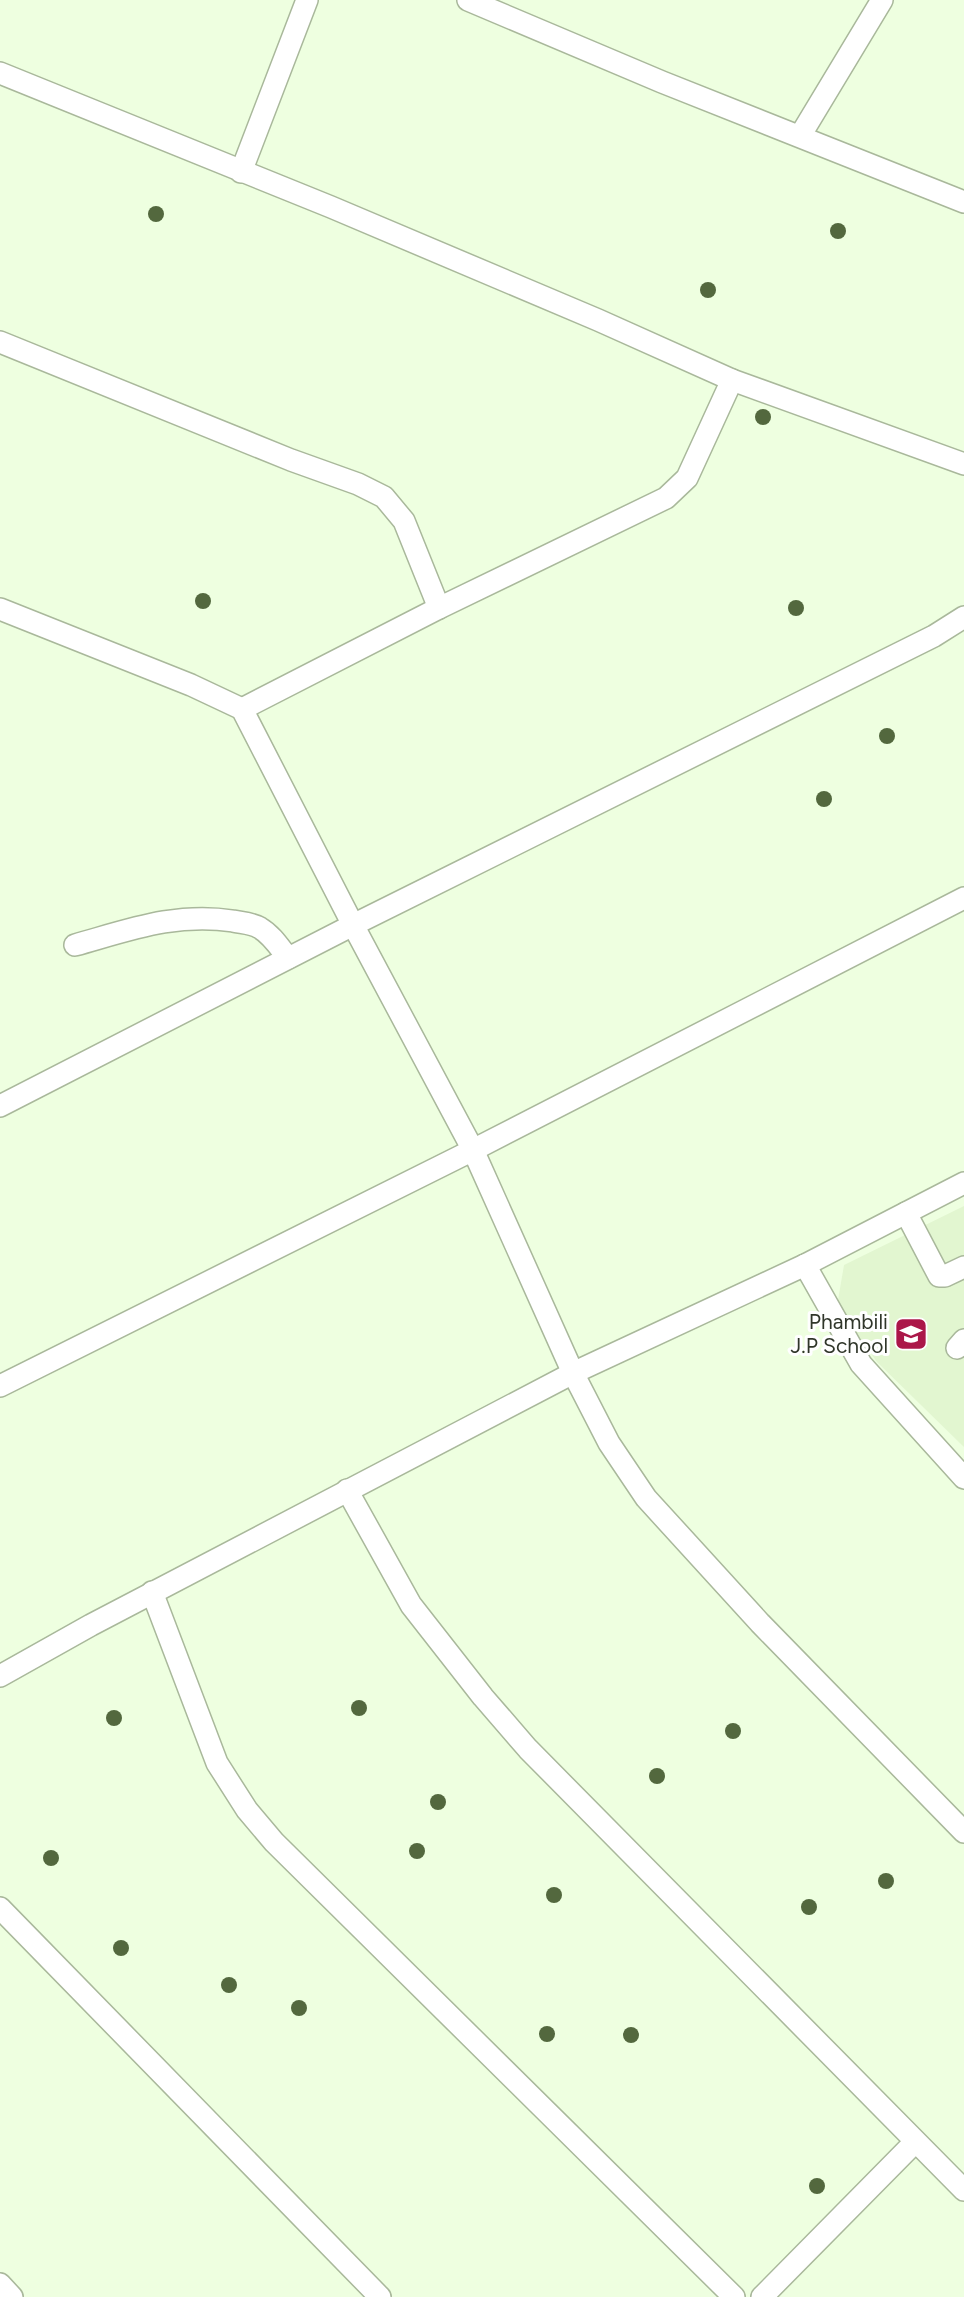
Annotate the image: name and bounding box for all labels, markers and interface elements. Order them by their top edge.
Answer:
place label: Phambili J.P School [791,1309,888,1358]
school or university icon: Phambili J.P School [893,1316,929,1352]

